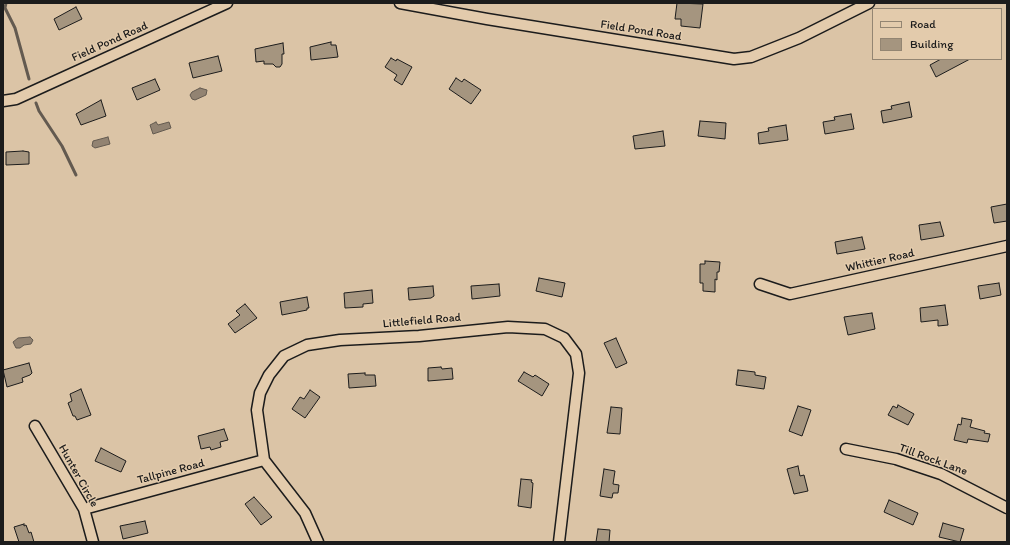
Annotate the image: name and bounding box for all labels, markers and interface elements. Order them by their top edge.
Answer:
legend [872,8,1002,60]
street label: Field Pond Road [599,17,683,45]
text: Road [910,17,936,31]
street label: Field Pond Road [70,19,150,65]
text: Building [910,37,953,51]
street label: Whittier Road [844,246,916,276]
street label: Littlefield Road [382,310,462,332]
street label: Till Rock Lane [897,441,969,479]
street label: Hunter Circle [55,442,101,510]
street label: Tallpine Road [136,456,206,488]

